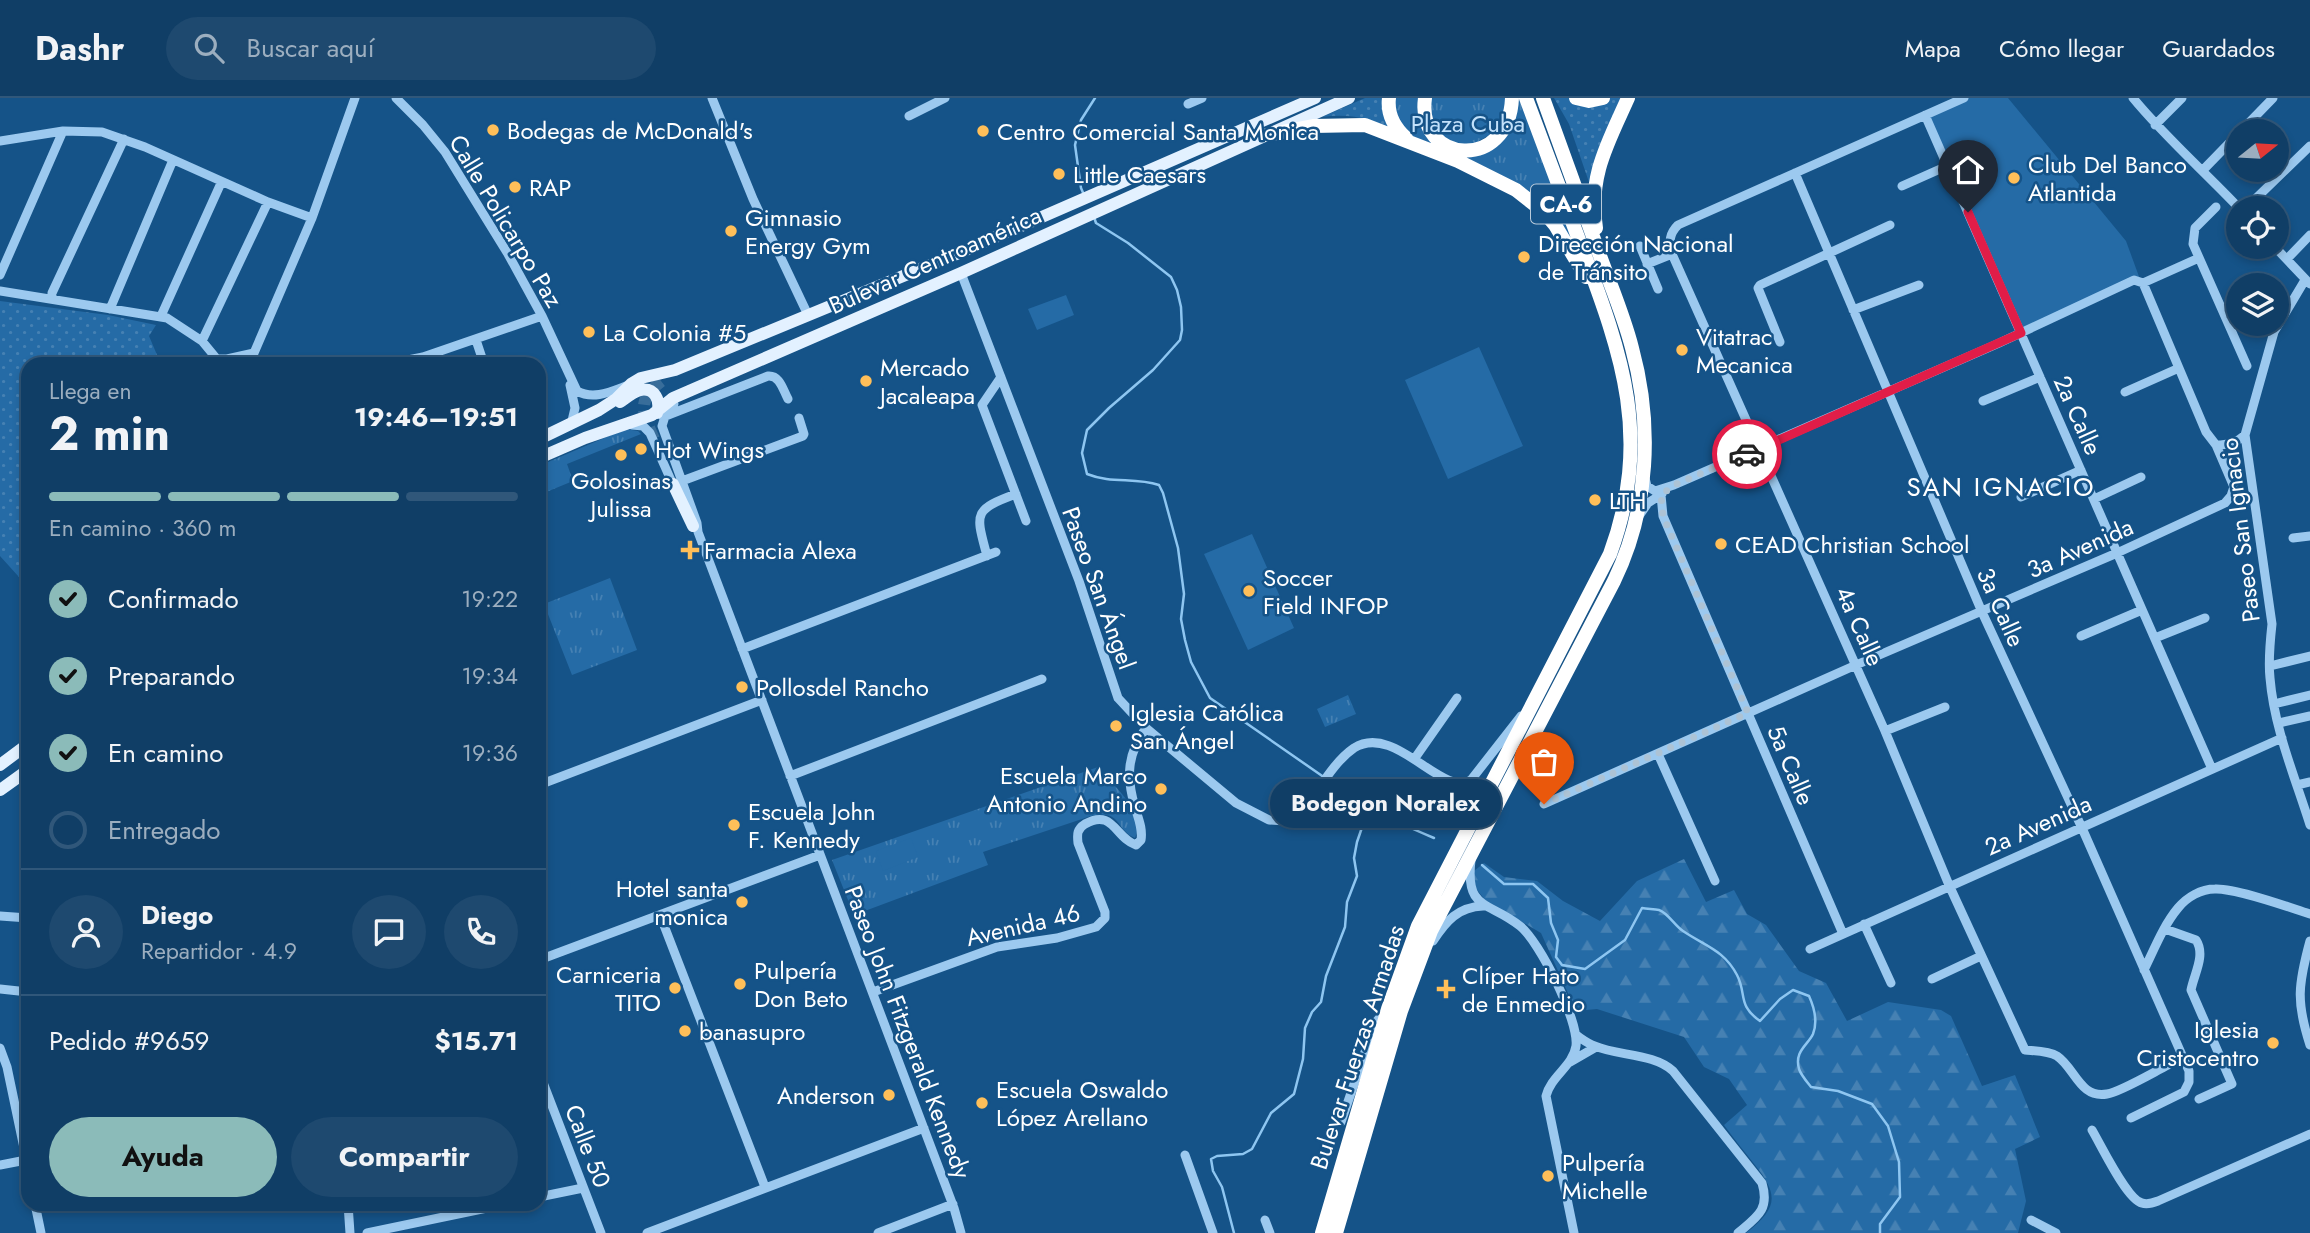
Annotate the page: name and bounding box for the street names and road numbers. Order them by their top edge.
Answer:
street label: Calle Policarpo Paz [440,128,572,314]
road number: CA-6 [1531,184,1601,223]
street label: Bulevar Centroamérica [823,197,1047,323]
street label: 2a Calle [2045,370,2111,460]
street label: Paseo San Ignacio [2211,436,2269,624]
street label: Paseo San Ángel [1053,502,1145,674]
street label: 3a Avenida [2021,509,2139,587]
street label: 3a Calle [1968,562,2034,652]
street label: 4a Calle [1827,580,1893,672]
street label: 5a Calle [1759,720,1823,810]
street label: 2a Avenida [1979,786,2097,864]
street label: Paseo John Fitzgerald Kennedy [836,880,980,1184]
street label: Avenida 46 [962,895,1084,955]
street label: Bulevar Fuerzas Armadas [1301,920,1413,1174]
street label: Calle 50 [556,1099,620,1193]

